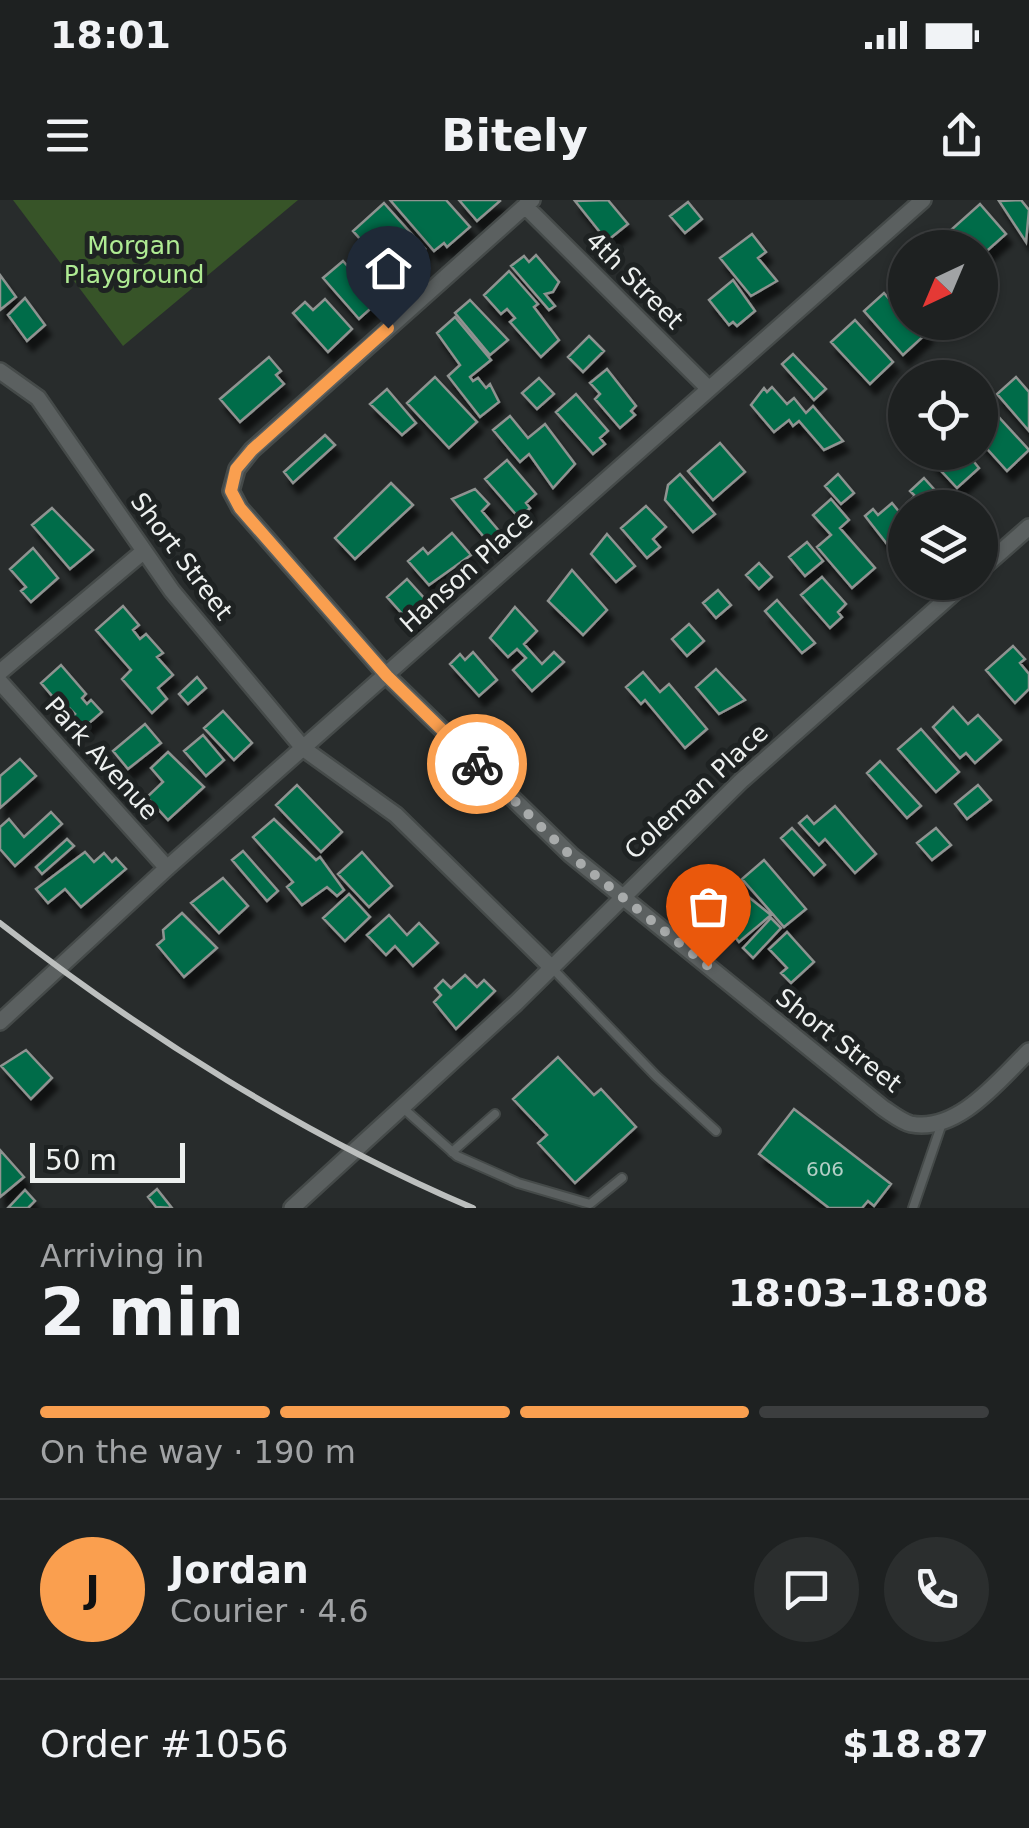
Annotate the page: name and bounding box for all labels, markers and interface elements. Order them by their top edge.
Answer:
text: 18:01 [50,13,171,57]
icon: menu [40,108,95,163]
icon: share [934,108,989,163]
text: Bitely [441,109,588,162]
pin [346,226,431,329]
street label: 4th Street [580,226,689,335]
north arrow [888,230,998,340]
map controls [888,230,998,600]
park label: Morgan Playground [64,231,204,289]
icon: home [361,241,416,296]
button: locate [888,360,998,470]
street label: Short Street [125,487,239,625]
button: layers [888,490,998,600]
street label: Hanson Place [394,504,539,639]
street label: Park Avenue [39,691,164,826]
courier [427,714,527,814]
street label: Coleman Place [619,718,774,865]
icon: bike [450,737,505,792]
pin [666,864,751,967]
icon: bag [681,879,736,934]
street label: Short Street [770,982,907,1098]
scale bar [30,1138,185,1183]
text: 50 m [45,1144,117,1177]
house number: 606 [806,1157,844,1181]
text: Arriving in [40,1237,204,1275]
text: 18:03–18:08 [728,1271,989,1315]
text: 2 min [40,1275,244,1350]
text: On the way · 190 m [40,1433,356,1471]
button: chat [754,1537,859,1642]
button: phone [884,1537,989,1642]
text: Jordan [170,1548,309,1592]
text: J [85,1567,100,1611]
text: Courier · 4.6 [170,1592,369,1630]
text: Order #1056 [40,1722,289,1766]
text: $18.87 [842,1722,989,1766]

